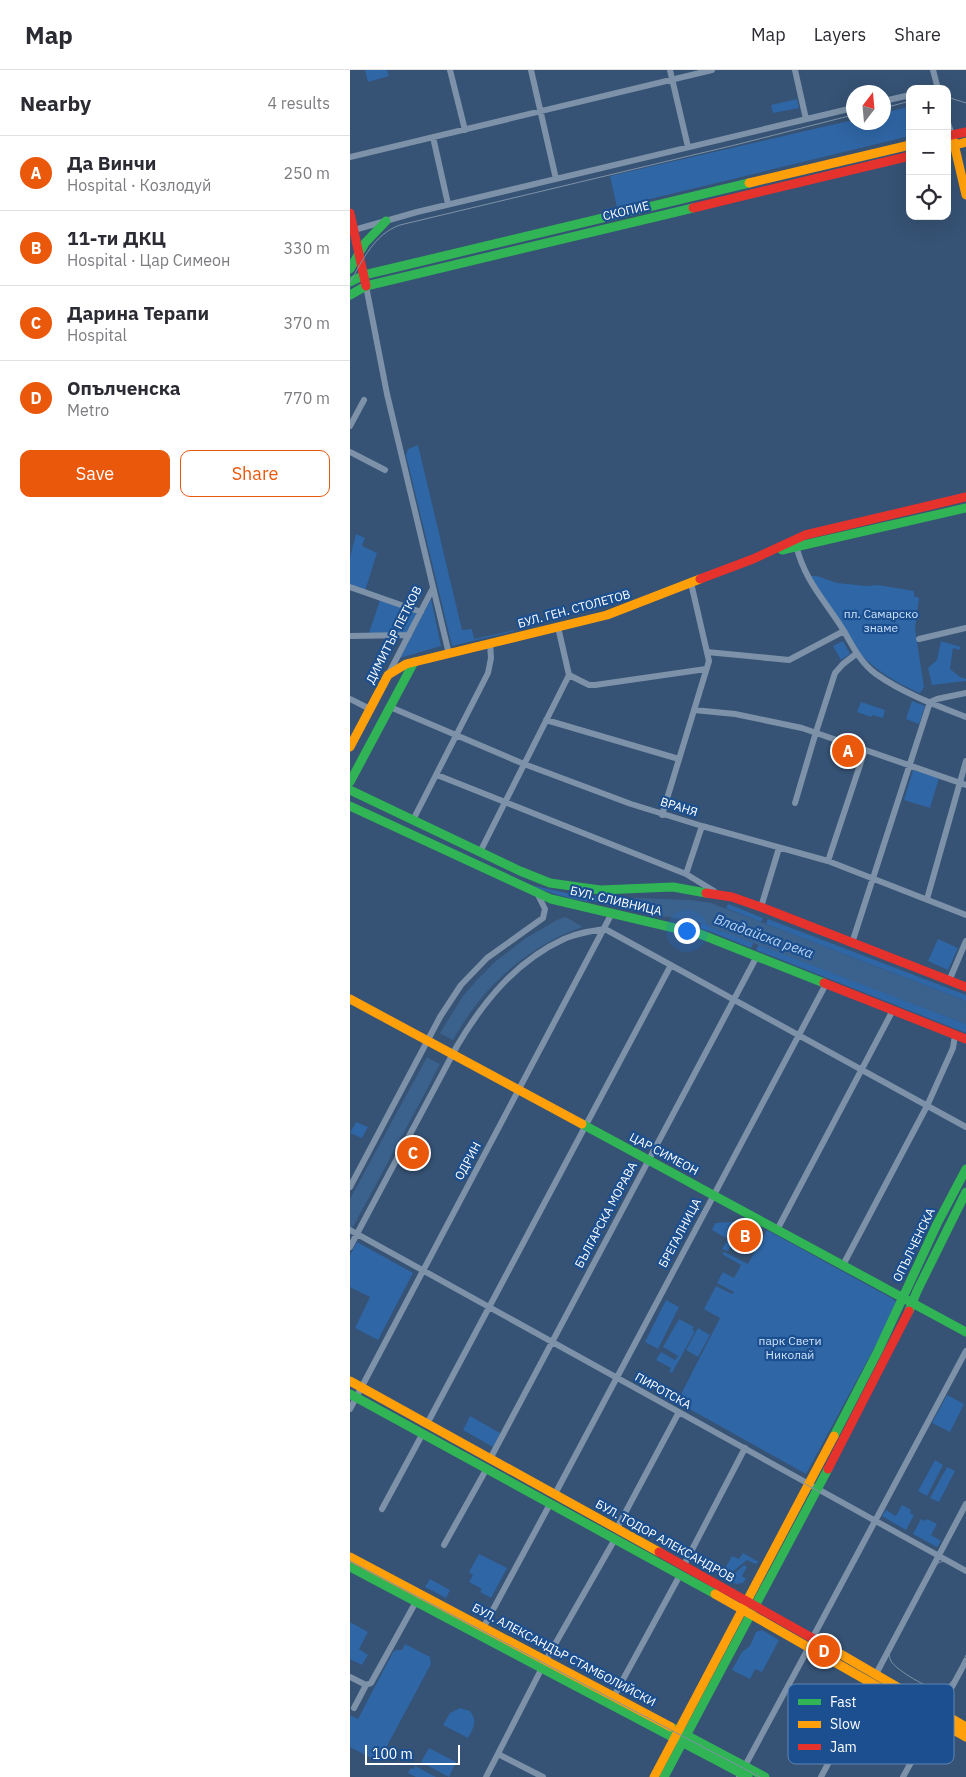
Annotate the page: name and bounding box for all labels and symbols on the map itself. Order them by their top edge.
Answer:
north arrow [846,85,891,130]
street label: СКОПИЕ [601,198,651,224]
street label: ДИМИТЪР ПЕТКОВ [362,583,425,686]
street label: БУЛ. ГЕН. СТОЛЕТОВ [516,586,632,631]
park label: пл. Самарско знаме [844,606,919,635]
pin: A [832,732,864,770]
street label: ВРАНЯ [659,794,700,819]
street label: БУЛ. СЛИВНИЦА [569,883,664,918]
water label: Владайска река [712,910,816,962]
your location [674,918,700,944]
street label: ЦАР СИМЕОН [627,1129,701,1178]
pin: C [397,1134,429,1172]
street label: ОДРИН [451,1139,484,1182]
street label: БЪЛГАРСКА МОРАВА [571,1159,640,1270]
street label: БРЕГАЛНИЦА [655,1195,704,1270]
street label: ОПЪЛЧЕНСКА [889,1205,938,1284]
pin: B [729,1217,761,1255]
park label: парк Свети Николай [759,1333,821,1362]
street label: ПИРОТСКА [632,1369,694,1412]
street label: БУЛ. ТОДОР АЛЕКСАНДРОВ [593,1496,738,1585]
street label: БУЛ. АЛЕКСАНДЪР СТАМБОЛИЙСКИ [470,1600,659,1709]
pin: D [808,1632,840,1670]
legend [788,1684,954,1764]
text: Fast [830,1693,856,1711]
text: Slow [830,1715,861,1733]
text: Jam [830,1738,857,1756]
scale bar [365,1742,460,1765]

